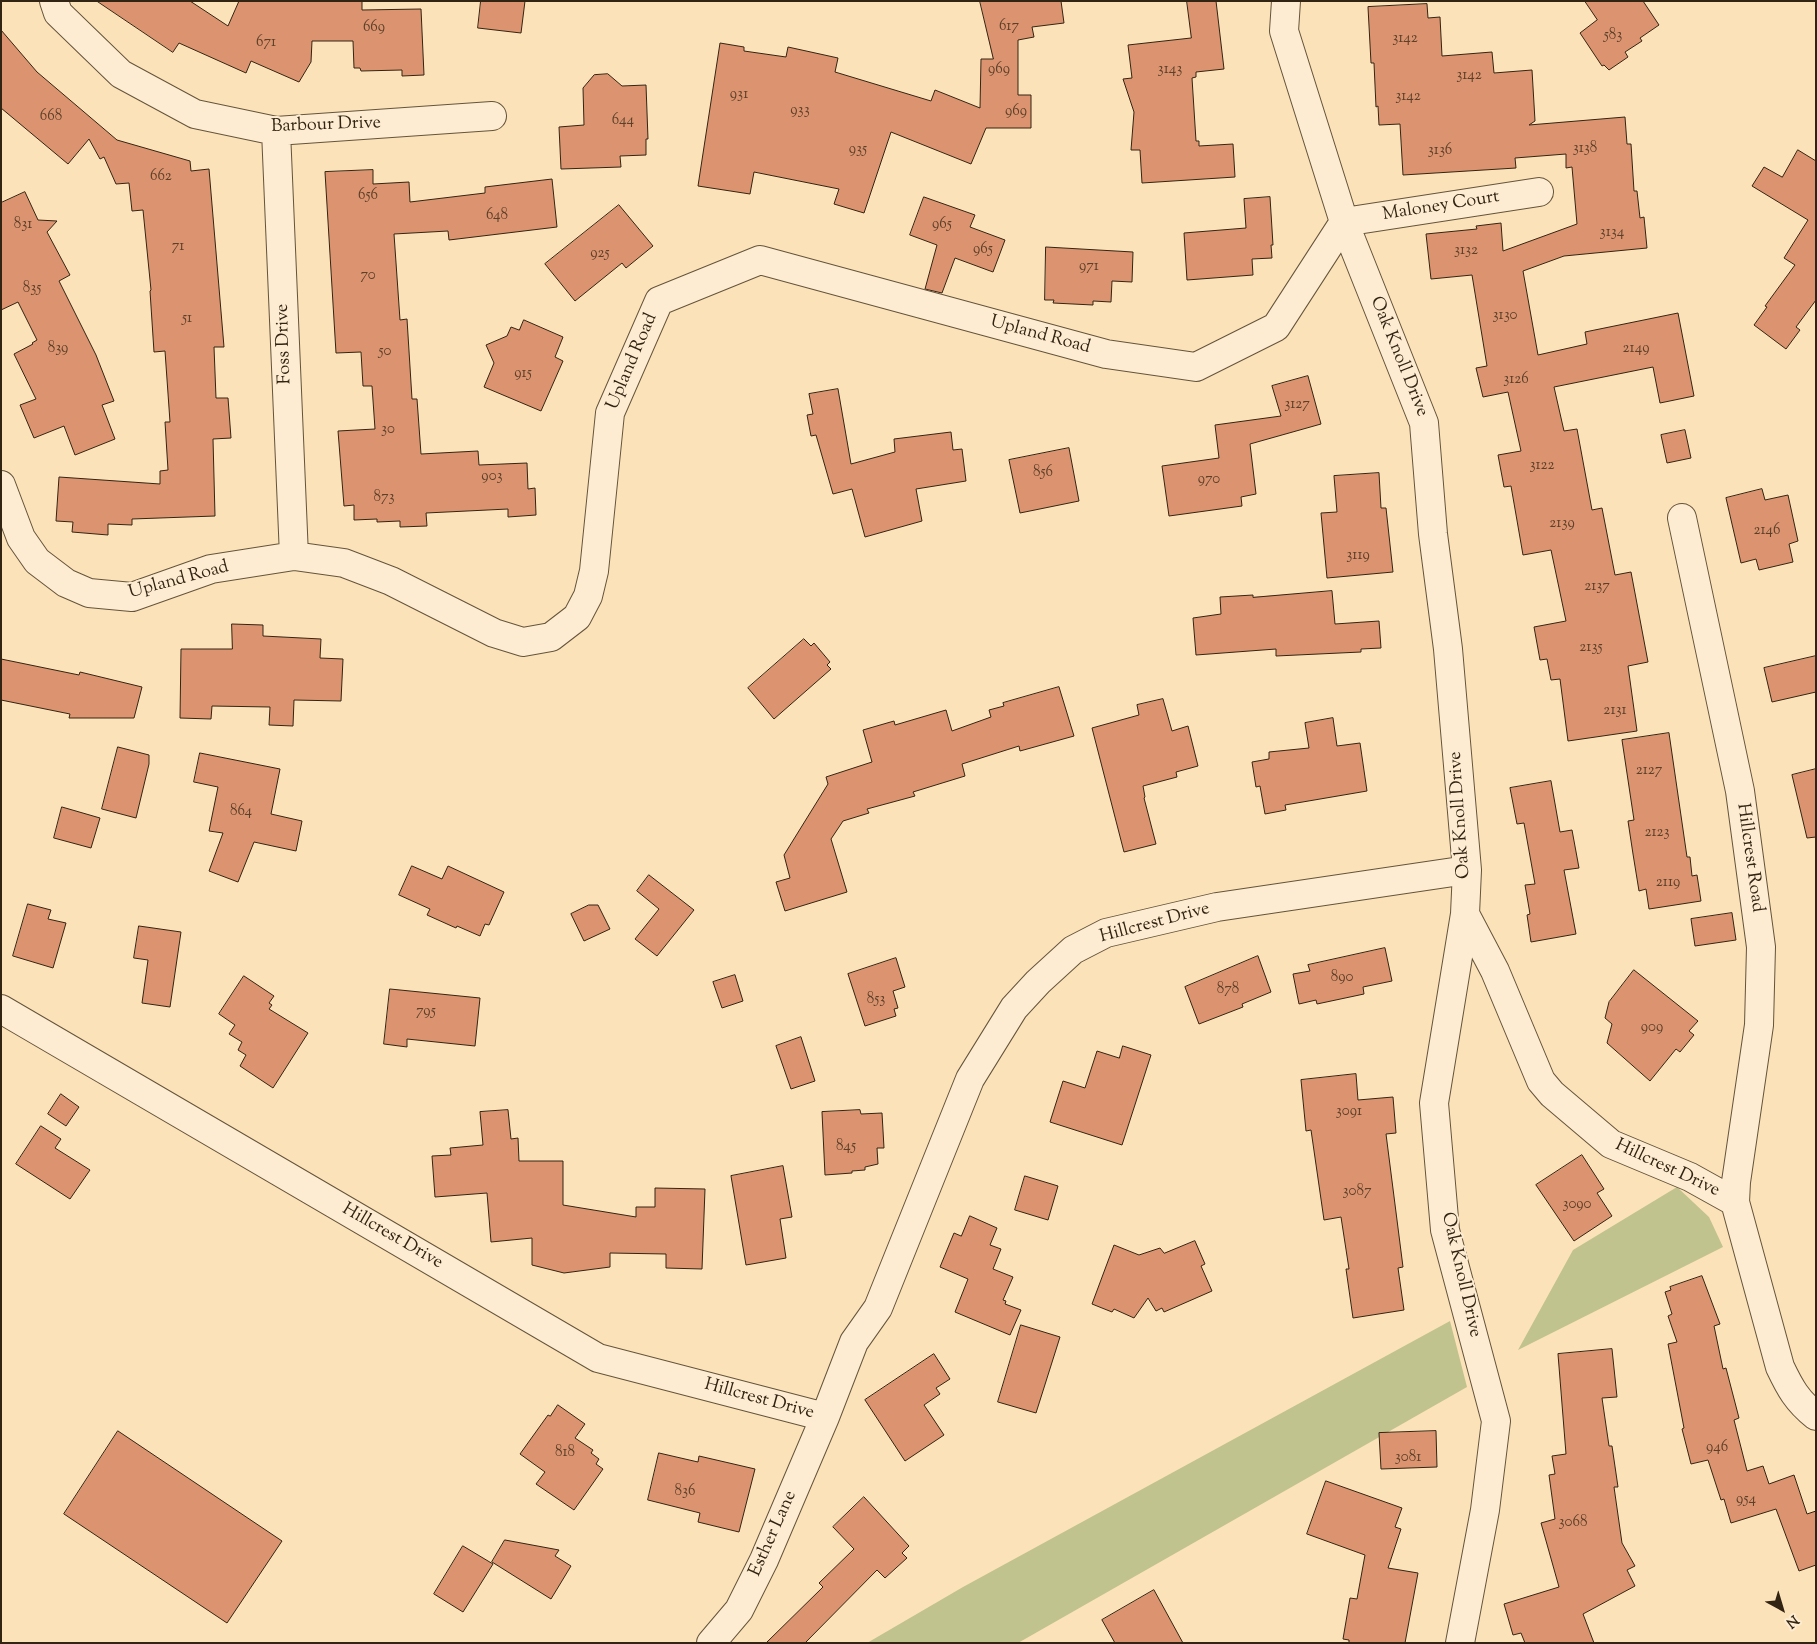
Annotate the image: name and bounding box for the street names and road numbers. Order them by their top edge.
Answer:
street label: Barbour Drive [271,113,381,139]
street label: Maloney Court [1381,187,1501,227]
street label: Oak Knoll Drive [1364,294,1432,420]
street label: Foss Drive [273,303,297,385]
street label: Upland Road [603,310,663,414]
street label: Upland Road [988,312,1092,360]
street label: Upland Road [127,557,231,605]
street label: Oak Knoll Drive [1446,751,1476,879]
street label: Hillcrest Road [1731,802,1767,914]
street label: Hillcrest Drive [1098,899,1212,949]
street label: Hillcrest Drive [1611,1135,1723,1203]
street label: Hillcrest Drive [338,1199,446,1275]
street label: Oak Knoll Drive [1435,1210,1485,1340]
street label: Hillcrest Drive [702,1375,816,1425]
street label: Esther Lane [746,1488,802,1580]

